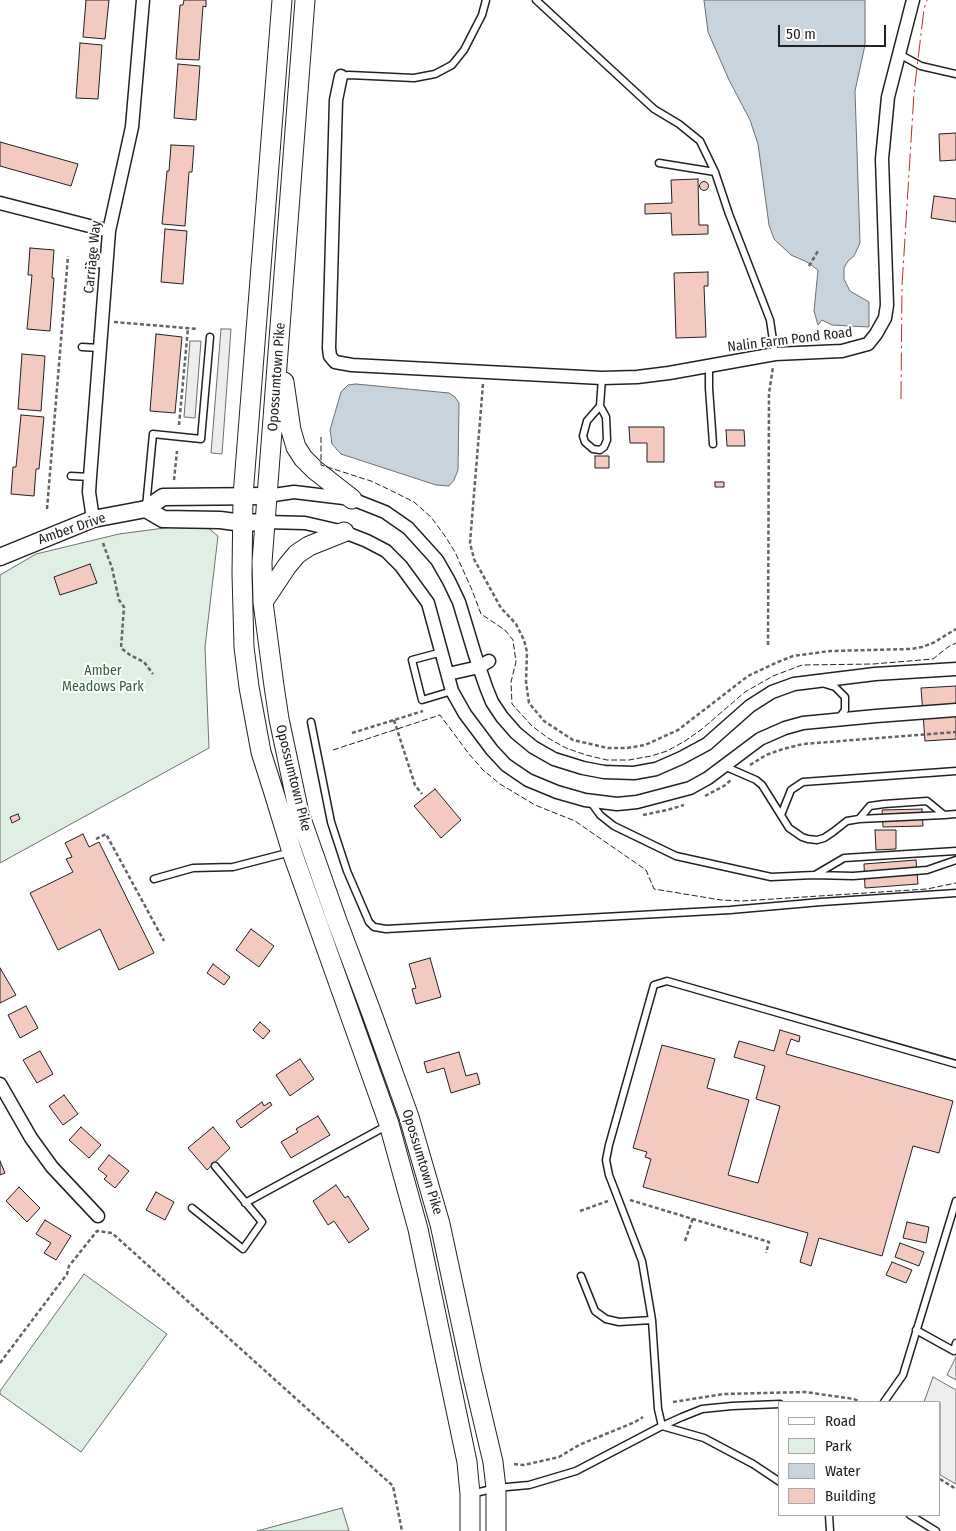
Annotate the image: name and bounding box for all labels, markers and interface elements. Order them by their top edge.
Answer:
scale bar [781,15,888,47]
text: 50 m [786,25,816,43]
street label: Carriage Way [81,220,105,294]
street label: Opossumtown Pike [265,322,289,432]
street label: Nalin Farm Pond Road [727,324,853,356]
street label: Amber Drive [36,510,108,548]
park label: Amber Meadows Park [62,663,144,696]
street label: Opossumtown Pike [272,723,314,833]
street label: Opossumtown Pike [398,1107,446,1217]
legend [778,1401,941,1516]
text: Road [825,1412,856,1430]
text: Park [825,1437,852,1455]
text: Water [825,1462,860,1480]
text: Building [825,1487,876,1505]

